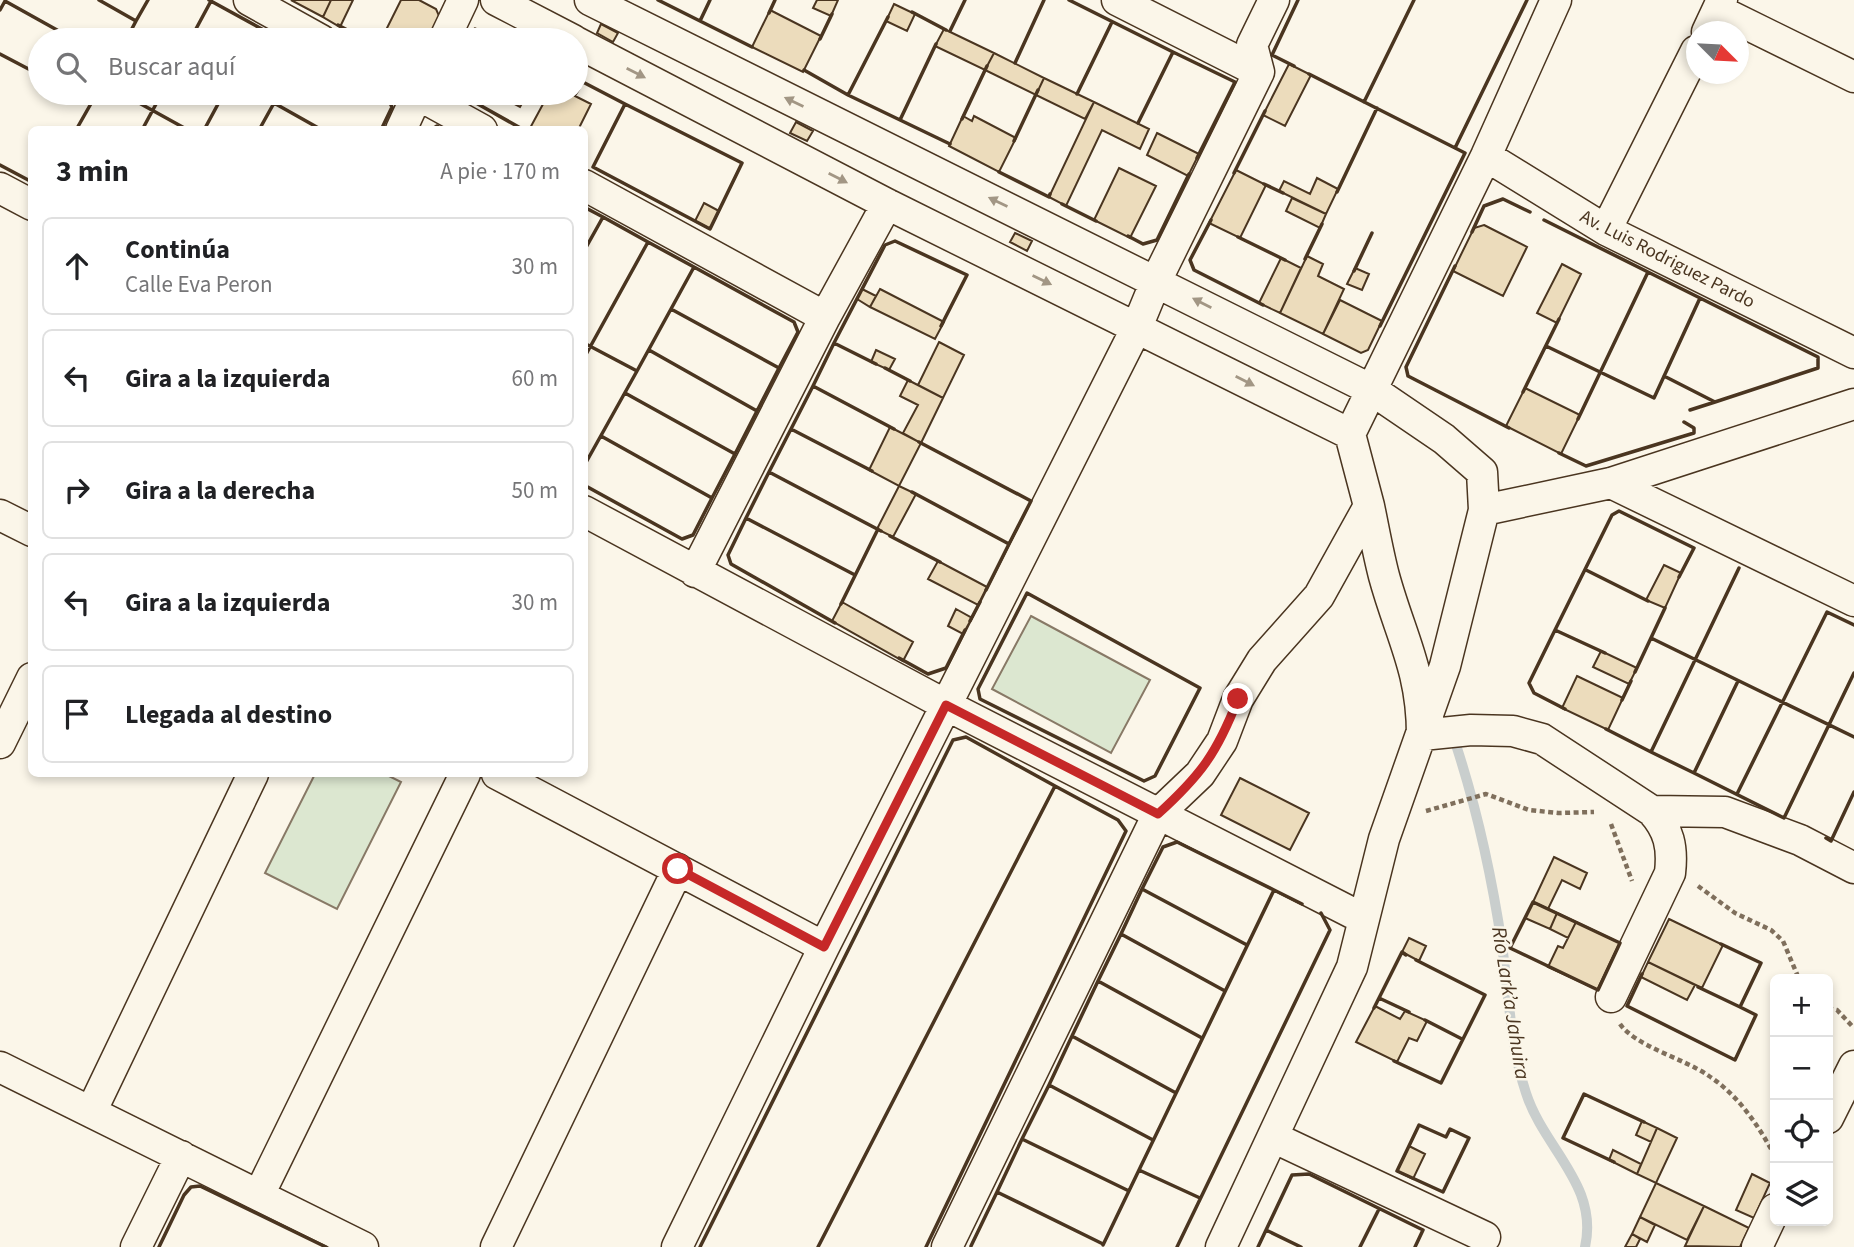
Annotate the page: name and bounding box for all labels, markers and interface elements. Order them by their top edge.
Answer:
north arrow [1686,21,1749,84]
search box [28,28,588,105]
icon: search [52,48,90,86]
text: Buscar aquí [108,48,235,85]
one-way arrow [626,68,646,79]
one-way arrow [784,96,804,107]
text: 3 min [56,150,129,193]
text: A pie · 170 m [440,155,560,188]
one-way arrow [828,173,848,184]
one-way arrow [988,197,1008,208]
street label: Av. Luis Rodriguez Pardo [1575,203,1760,315]
text: Continúa [125,231,230,268]
icon: ahead [58,247,96,285]
text: 30 m [511,250,558,283]
text: Calle Eva Peron [125,268,273,301]
one-way arrow [1032,274,1052,286]
one-way arrow [1192,298,1212,309]
icon: left [58,359,96,397]
text: Gira a la izquierda [125,360,330,397]
text: 60 m [511,362,558,395]
one-way arrow [1235,376,1255,387]
icon: right [58,471,96,509]
text: Gira a la derecha [125,472,315,509]
text: 50 m [511,474,558,507]
icon: left [58,583,96,621]
text: Gira a la izquierda [125,584,330,621]
text: 30 m [511,586,558,619]
route end [1222,683,1253,714]
icon: arrive [58,695,96,733]
text: Llegada al destino [125,696,332,733]
route start [662,853,693,884]
water label: Río Lark’a Jahuira [1484,924,1538,1082]
map controls [1770,974,1833,1226]
button: + [1770,974,1833,1037]
button: − [1770,1037,1833,1100]
button: locate [1770,1100,1833,1163]
button: layers [1770,1163,1833,1226]

